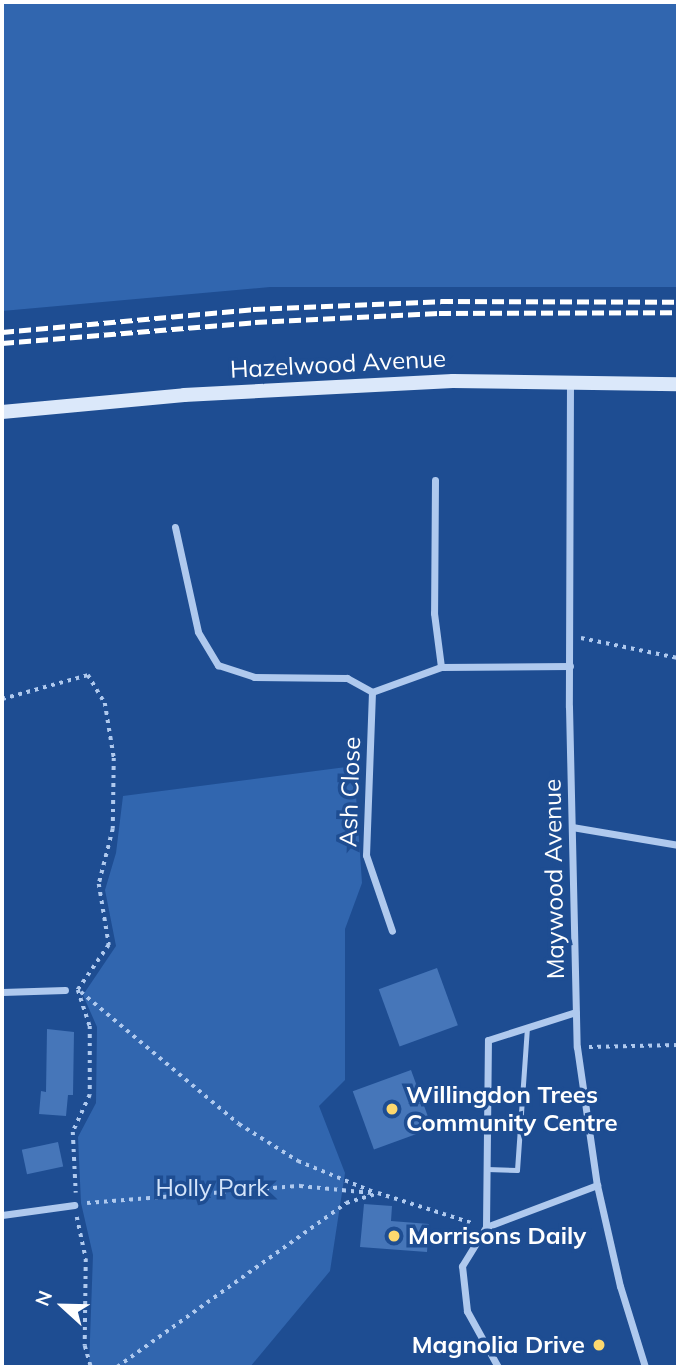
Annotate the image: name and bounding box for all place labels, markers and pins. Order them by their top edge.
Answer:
place label: Willingdon Trees Community Centre [406,1081,618,1137]
marker: Willingdon Trees Community Centre [384,1101,400,1117]
place label: Morrisons Daily [408,1222,586,1250]
marker: Morrisons Daily [386,1228,402,1244]
place label: Magnolia Drive [412,1331,585,1359]
marker: Magnolia Drive [591,1337,607,1353]

